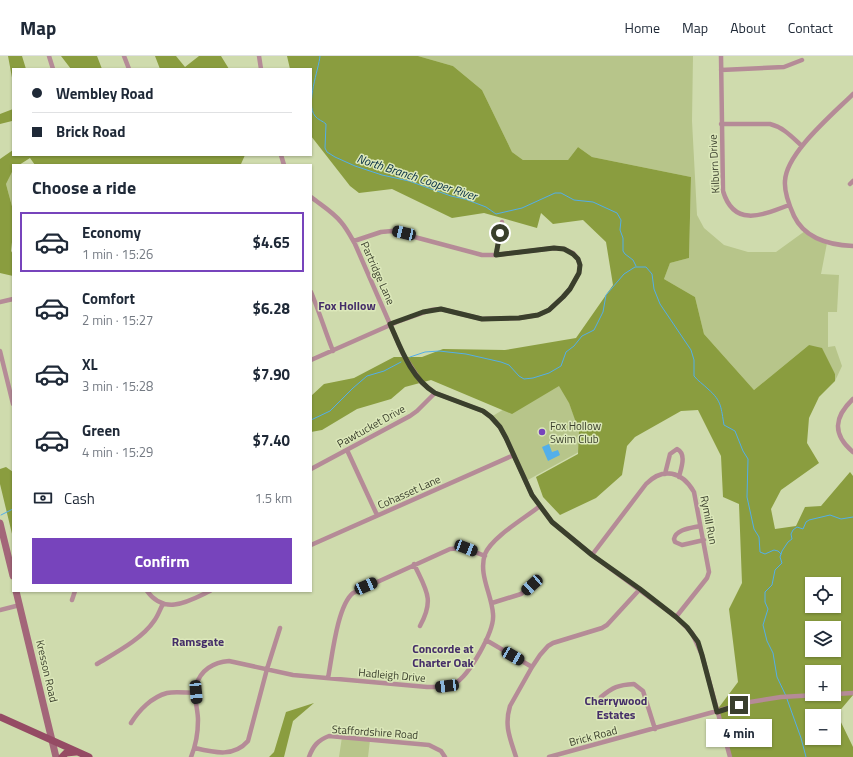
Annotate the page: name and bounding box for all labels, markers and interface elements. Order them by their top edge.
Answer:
text: Map [20,13,56,42]
text: Home [625,17,660,38]
text: Map [682,17,708,38]
text: About [730,17,766,38]
text: Contact [788,17,833,38]
text: Wembley Road [56,82,154,105]
text: Brick Road [56,120,125,143]
street label: Kilburn Drive [704,134,724,194]
water label: North Branch Cooper River [354,149,482,206]
text: Choose a ride [32,174,136,201]
text: Economy [82,221,141,244]
icon: car [34,224,70,260]
car [391,224,417,242]
route start [491,224,509,242]
text: $4.65 [253,231,290,254]
street label: Partridge Lane [357,239,399,308]
text: 1 min · 15:26 [82,244,153,264]
text: Comfort [82,287,135,310]
icon: car [34,290,70,326]
district label: Fox Hollow [318,296,376,315]
text: $6.28 [253,297,290,320]
text: 2 min · 15:27 [82,310,153,330]
text: XL [82,353,98,376]
icon: car [34,356,70,392]
text: $7.90 [253,363,290,386]
text: 3 min · 15:28 [82,376,153,396]
street label: Pawtucket Drive [334,400,408,451]
place label: Fox Hollow Swim Club [550,418,602,447]
text: Green [82,419,120,442]
icon: car [34,422,70,458]
marker: Fox Hollow Swim Club [537,427,547,437]
text: $7.40 [253,429,290,452]
text: 4 min · 15:29 [82,442,153,462]
street label: Cohasset Lane [375,471,443,513]
icon: cash [32,487,54,509]
text: Cash [64,487,95,510]
text: 1.5 km [255,488,292,508]
street label: Rymill Run [696,494,722,546]
button: Confirm [32,538,292,584]
car [453,538,479,558]
car [519,573,545,597]
car [353,576,379,596]
map controls [805,577,841,745]
button: locate [805,577,841,613]
button: layers [805,621,841,657]
district label: Ramsgate [172,632,224,651]
street label: Kresson Road [32,638,62,704]
district label: Concorde at Charter Oak [412,639,475,672]
car [500,645,526,667]
street label: Hadleigh Drive [358,664,427,686]
button: + [805,665,841,701]
car [434,679,460,693]
car [189,680,203,704]
district label: Cherrywood Estates [585,691,647,724]
route end [730,696,748,714]
button: − [805,709,841,745]
callout: 4 min [706,719,772,747]
street label: Staffordshire Road [331,721,419,743]
street label: Brick Road [567,722,619,750]
text: 4 min [723,723,755,743]

